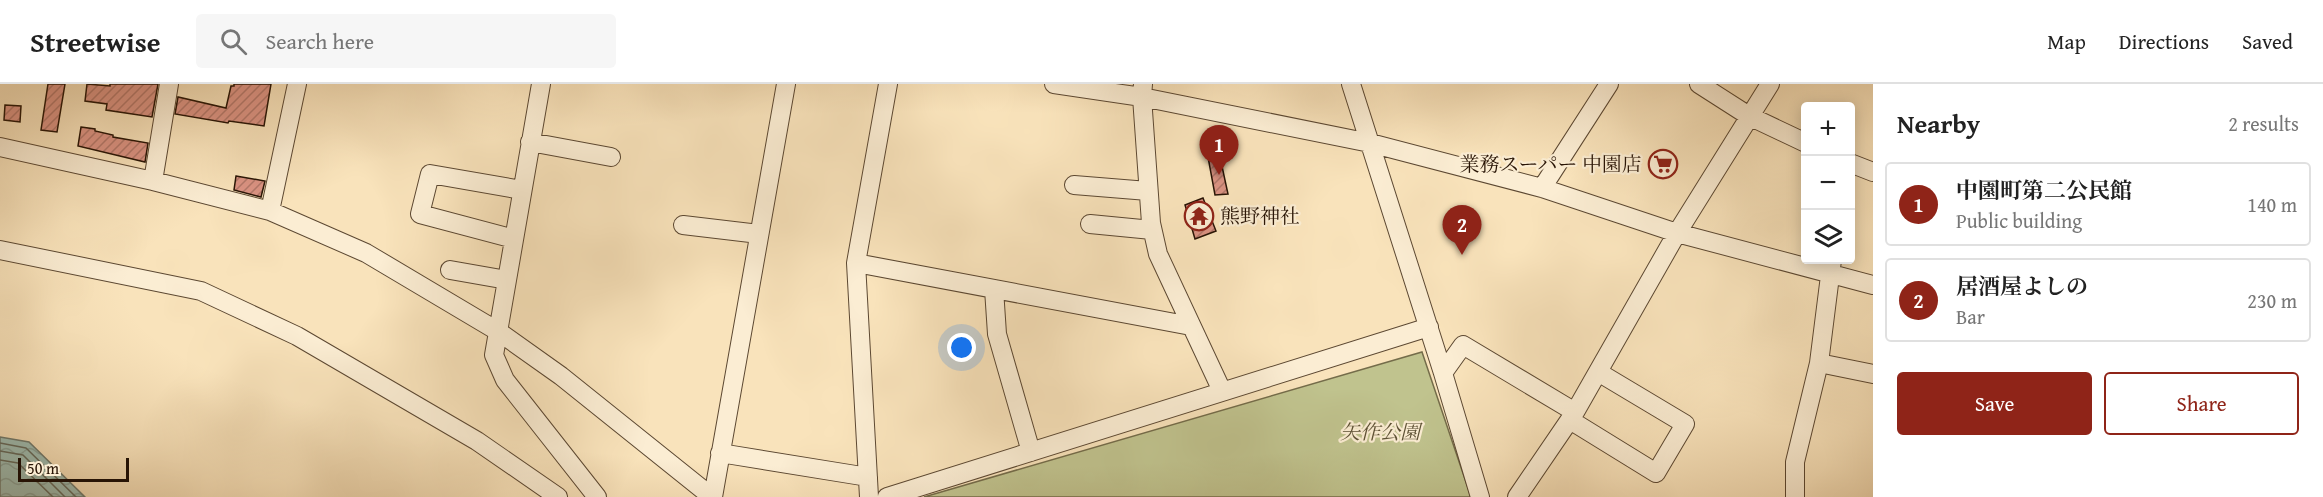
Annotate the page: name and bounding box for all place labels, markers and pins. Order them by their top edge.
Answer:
pin: 1 [1200,126,1238,175]
supermarket icon: 業務スーパー 中園店 [1647,148,1679,180]
place label: 業務スーパー 中園店 [1460,149,1642,178]
temple icon: 熊野神社 [1183,200,1215,232]
place label: 熊野神社 [1220,201,1300,230]
pin: 2 [1442,206,1482,255]

